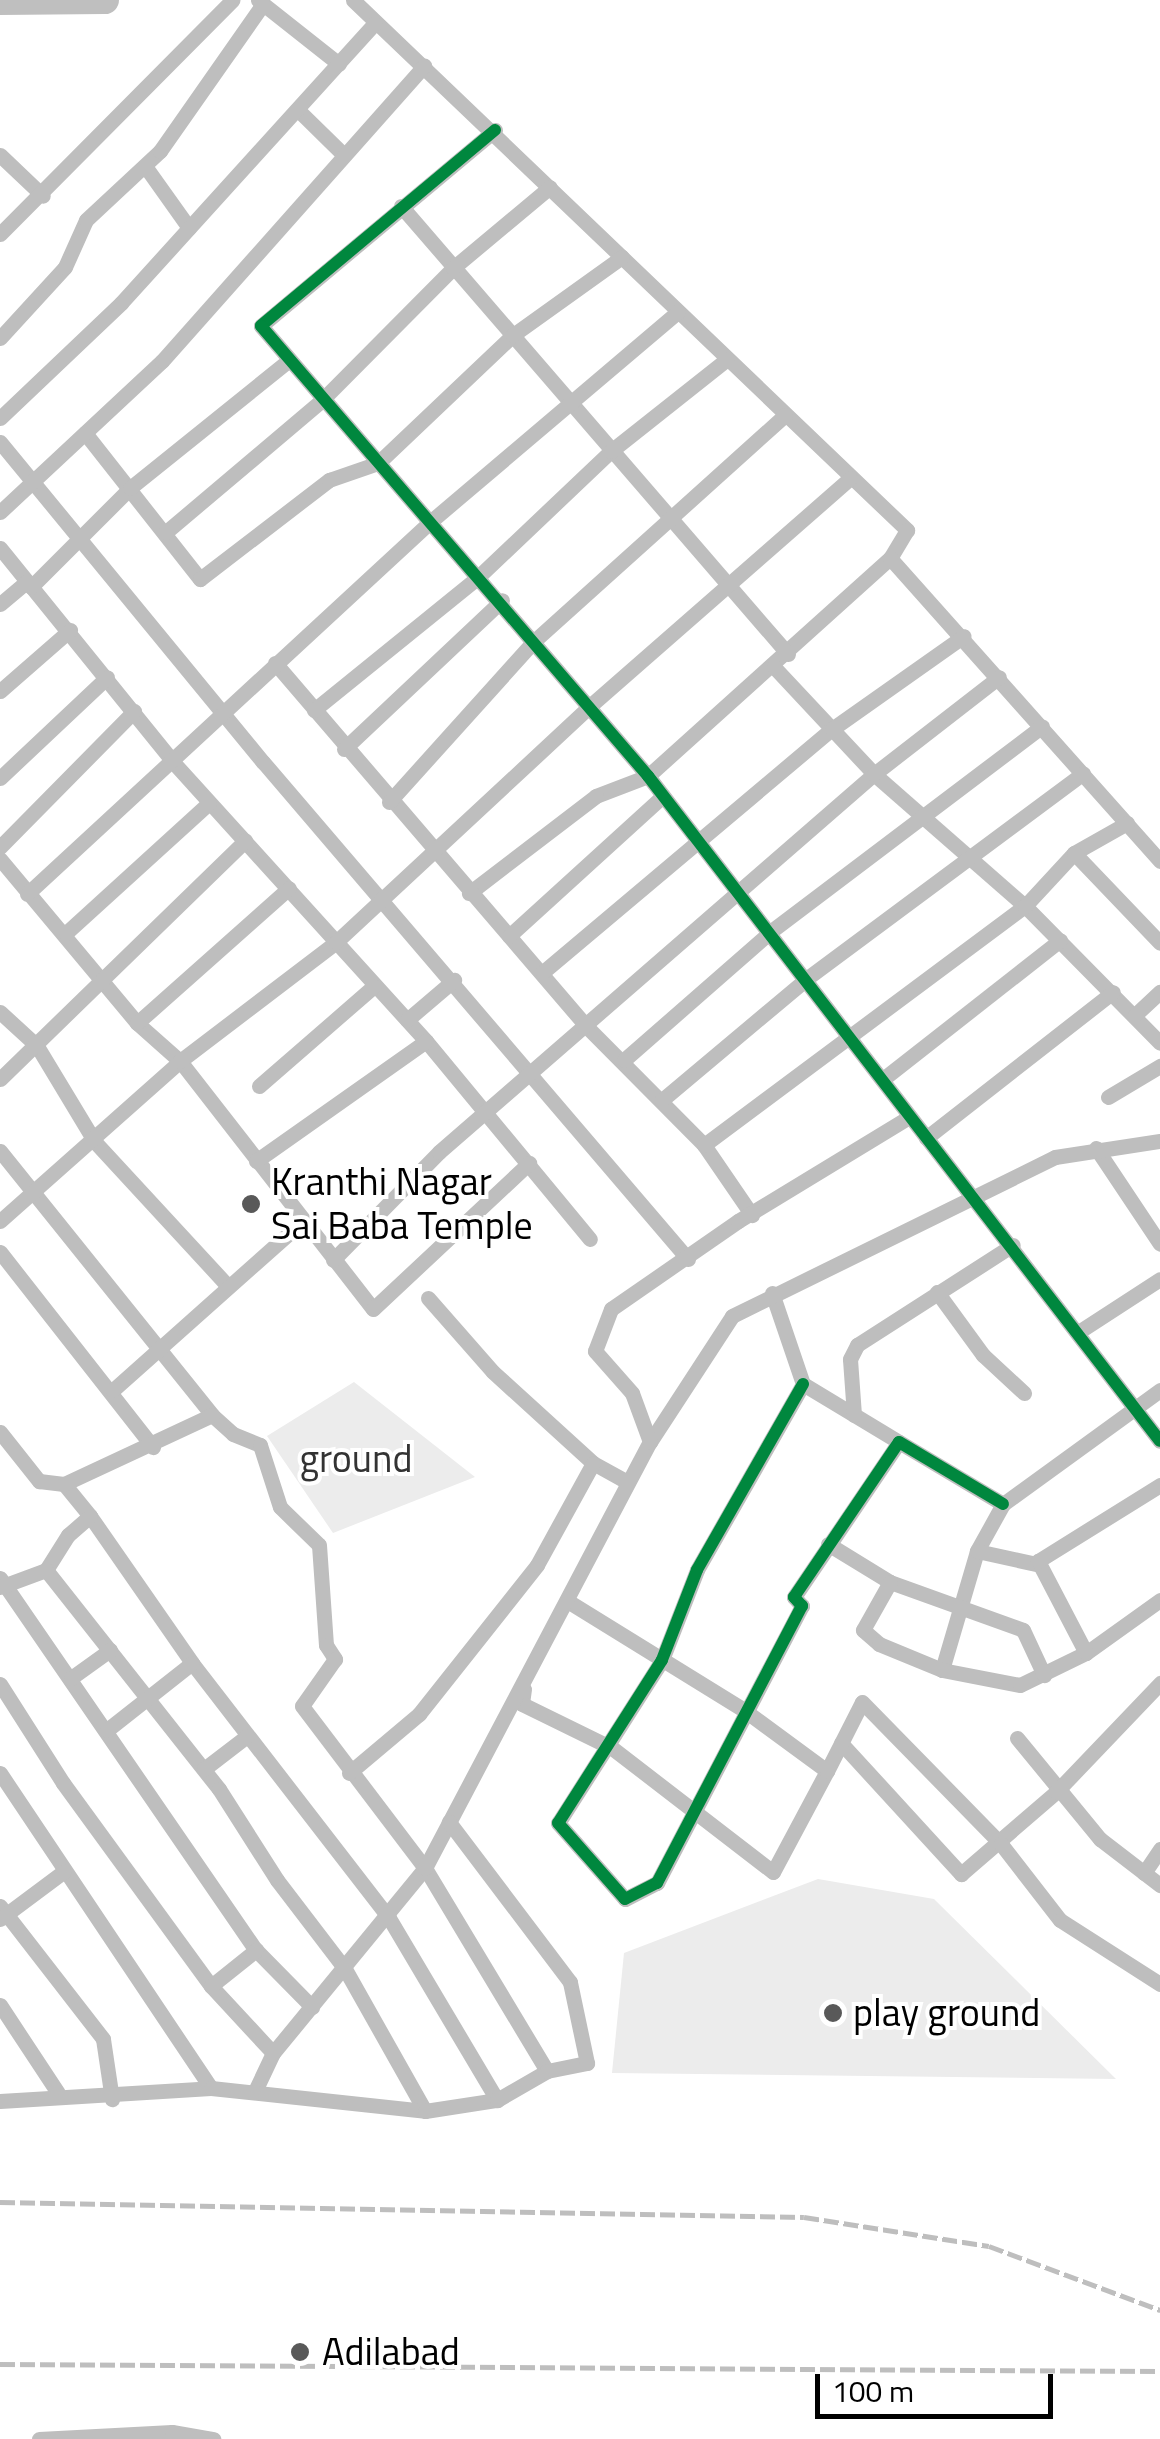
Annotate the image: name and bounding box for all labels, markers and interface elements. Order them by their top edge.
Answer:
place label: Kranthi Nagar Sai Baba Temple [271,1159,533,1248]
marker: Kranthi Nagar Sai Baba Temple [240,1193,262,1215]
park label: ground [299,1436,413,1482]
place label: play ground [853,1990,1040,2036]
marker: play ground [822,2002,844,2024]
place label: Adilabad [322,2329,460,2375]
marker: Adilabad [287,2339,313,2365]
scale bar [820,2354,1058,2416]
text: 100 m [832,2368,914,2414]

